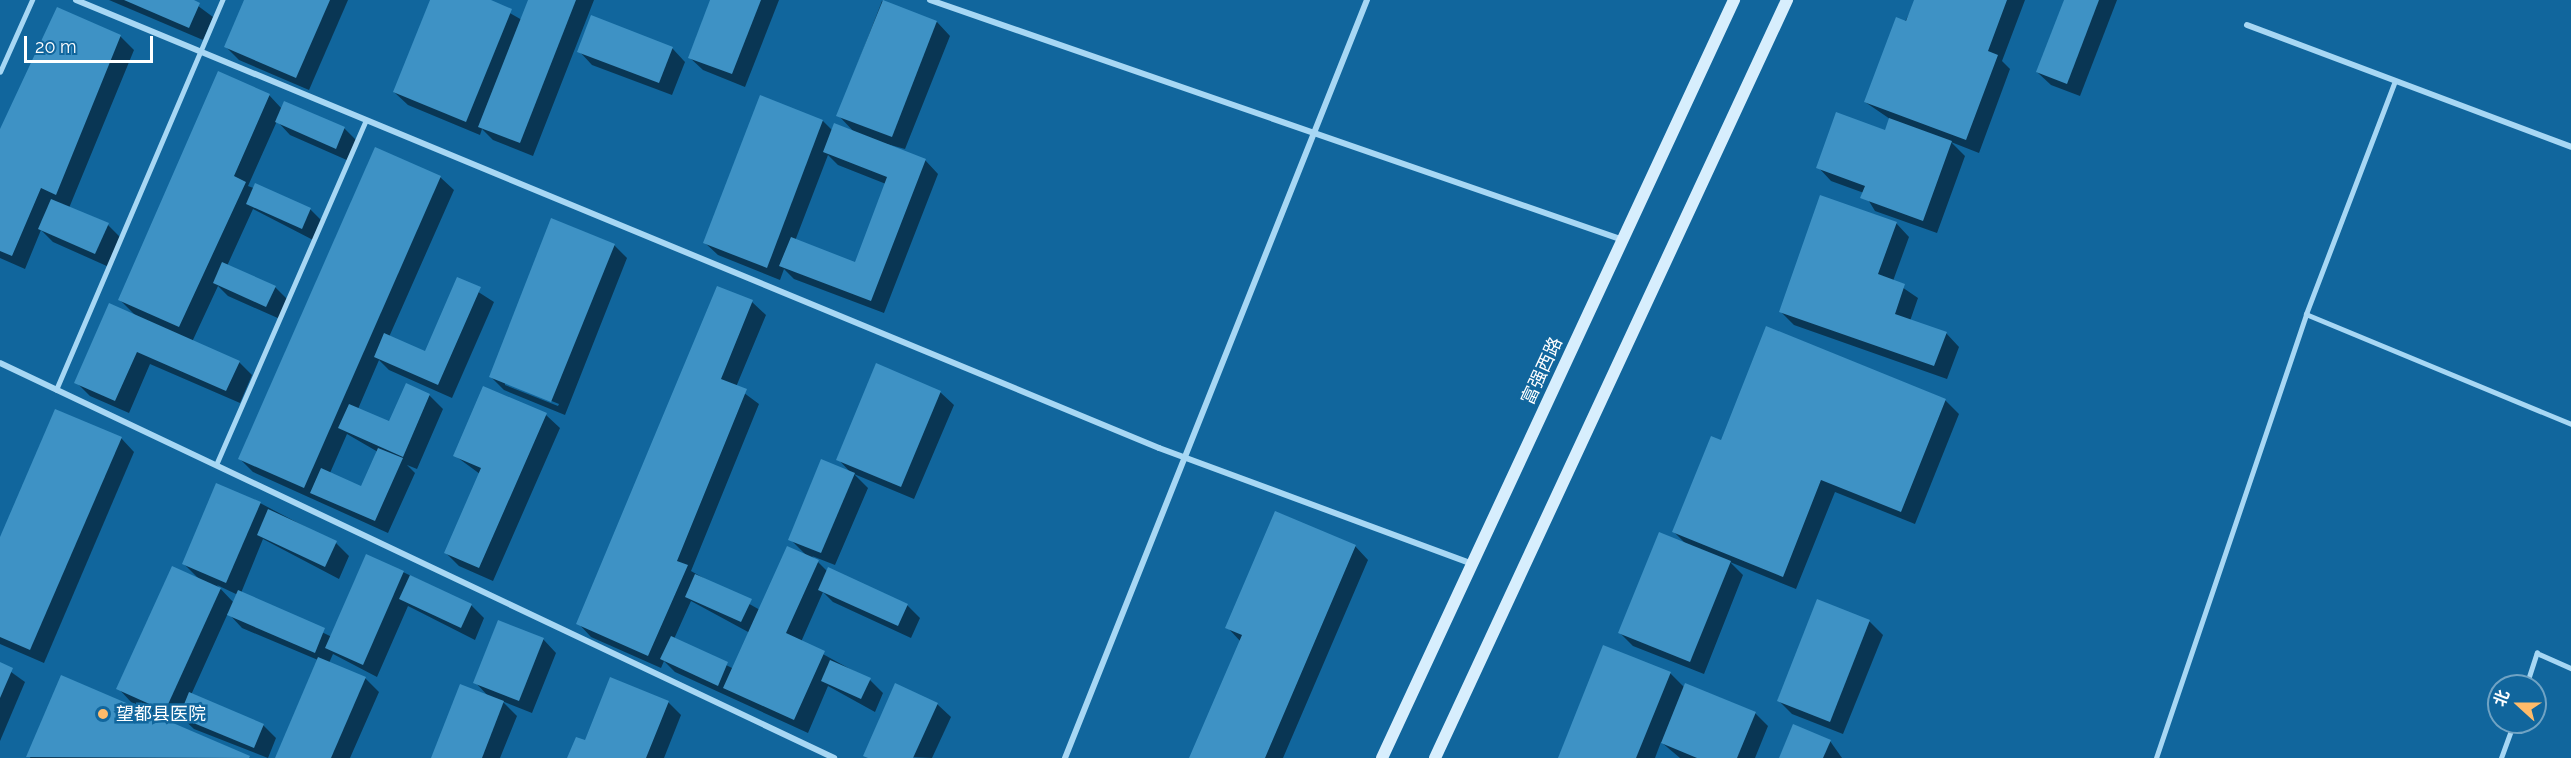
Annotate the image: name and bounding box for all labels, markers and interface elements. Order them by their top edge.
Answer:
scale bar [27,24,156,62]
text: 20 m [35,36,77,57]
street label: 富强西路 [1517,334,1567,408]
north arrow [2487,674,2547,734]
text: 北 [2490,687,2513,709]
place label: 望都县医院 [116,703,206,725]
marker: 望都县医院 [94,705,112,723]

